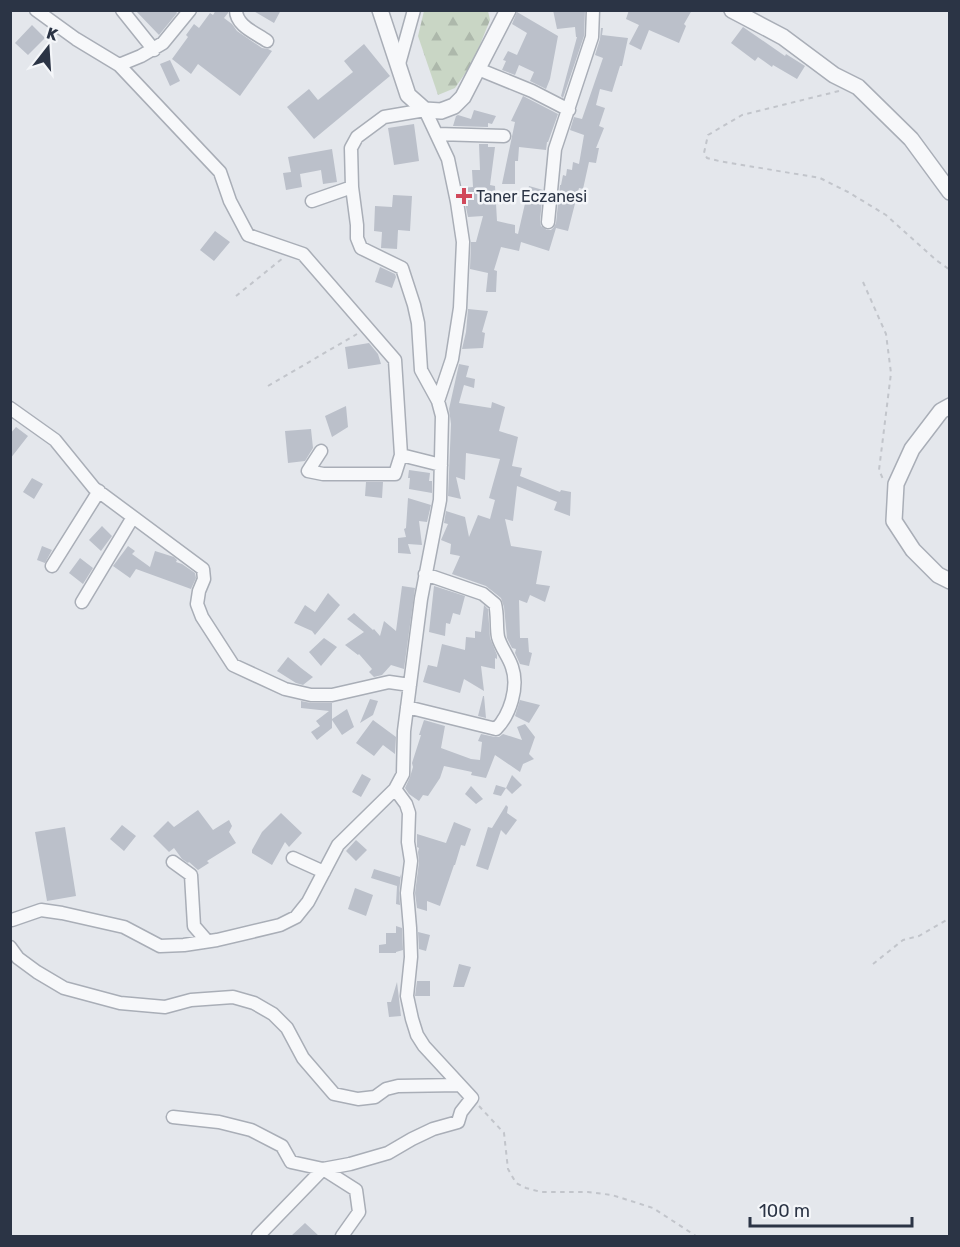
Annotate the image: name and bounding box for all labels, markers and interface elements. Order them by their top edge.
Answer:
north arrow [18,18,78,78]
text: K [44,23,60,45]
place label: Taner Eczanesi [476,187,587,206]
marker: Taner Eczanesi [457,189,471,203]
scale bar [750,1190,912,1228]
text: 100 m [759,1200,810,1222]

